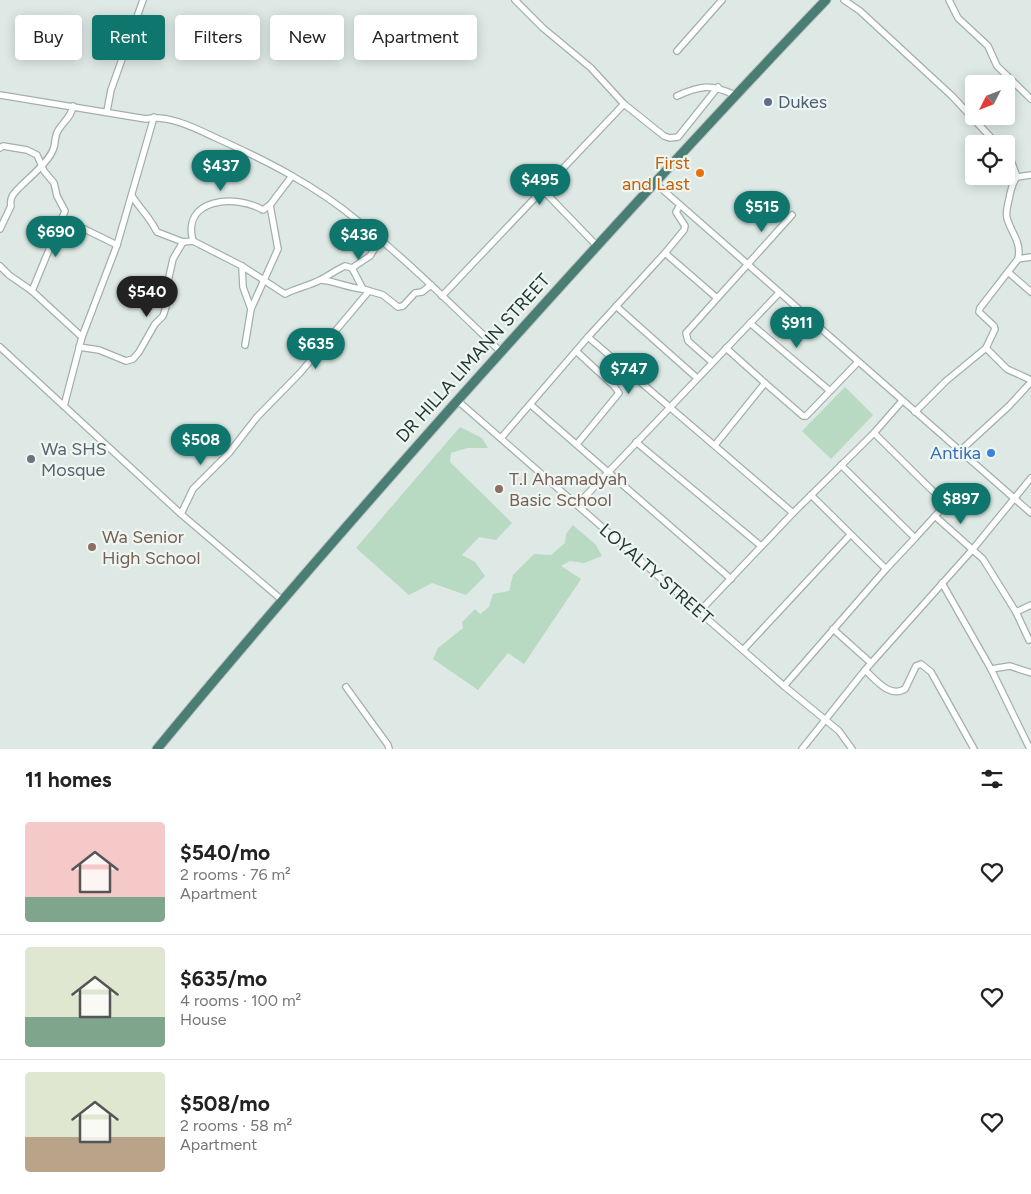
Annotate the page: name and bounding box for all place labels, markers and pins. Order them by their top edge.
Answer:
place label: Dukes [778,91,827,113]
marker: Dukes [762,96,774,108]
pin: $437 [191,150,251,192]
place label: First and Last [622,152,690,195]
pin: $495 [510,164,570,206]
marker: First and Last [694,167,706,179]
pin: $515 [732,190,792,233]
pin: $690 [26,216,86,258]
pin: $436 [329,218,389,261]
pin: $540 [117,276,177,318]
pin: $911 [767,306,827,349]
pin: $635 [286,328,346,370]
pin: $747 [599,352,659,395]
pin: $508 [171,424,231,466]
place label: Wa SHS Mosque [41,438,107,481]
place label: Antika [930,442,981,464]
marker: Antika [985,447,997,459]
marker: Wa SHS Mosque [25,453,37,465]
place label: T.I Ahamadyah Basic School [509,468,627,511]
pin: $897 [931,482,991,525]
marker: T.I Ahamadyah Basic School [493,483,505,495]
place label: Wa Senior High School [102,526,200,569]
marker: Wa Senior High School [86,541,98,553]

